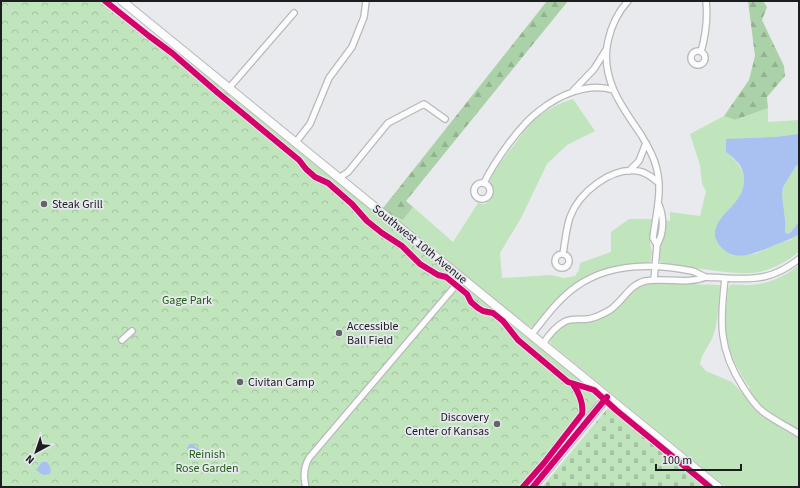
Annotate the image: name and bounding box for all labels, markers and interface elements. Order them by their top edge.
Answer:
place label: Steak Grill [52,196,103,213]
marker: Steak Grill [39,199,49,209]
street label: Southwest 10th Avenue [369,201,471,288]
park label: Gage Park [162,292,212,309]
place label: Accessible Ball Field [347,318,399,349]
marker: Accessible Ball Field [334,328,344,338]
place label: Civitan Camp [248,374,315,391]
marker: Civitan Camp [235,377,245,387]
place label: Discovery Center of Kansas [405,409,489,440]
marker: Discovery Center of Kansas [492,419,502,429]
north arrow [16,432,56,472]
park label: Reinish Rose Garden [175,446,239,477]
scale bar [656,446,741,472]
text: N [22,451,38,467]
text: 100 m [662,452,692,469]

